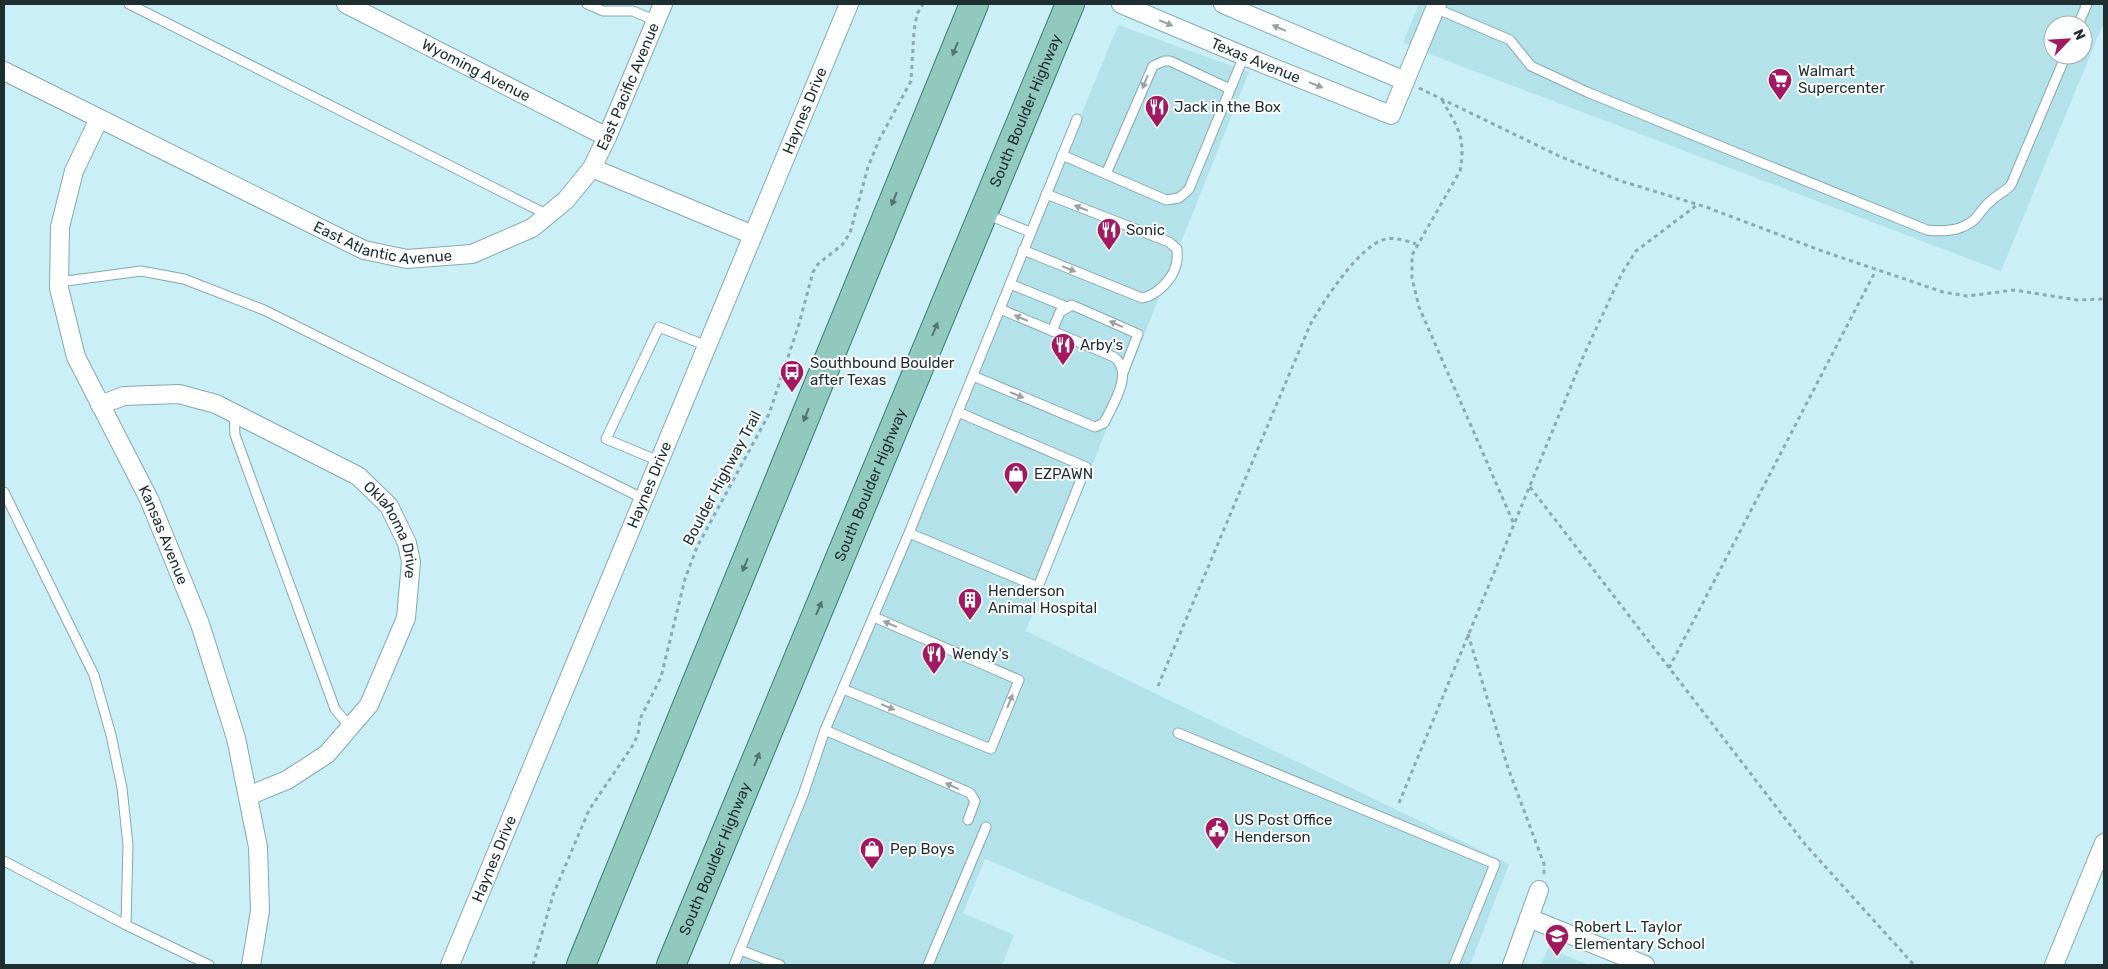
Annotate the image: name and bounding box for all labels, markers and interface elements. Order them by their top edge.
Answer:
north arrow [2043,15,2093,65]
one-way arrow [1159,19,1174,27]
street label: East Pacific Avenue [593,20,663,153]
one-way arrow [1271,24,1286,32]
text: N [2069,27,2089,43]
street label: South Boulder Highway [986,32,1065,190]
street label: Texas Avenue [1208,34,1303,87]
street label: Wyoming Avenue [419,35,533,105]
one-way arrow [951,42,959,56]
place label: Walmart Supercenter [1798,62,1885,97]
street label: Haynes Drive [779,65,831,157]
supermarket icon: Walmart Supercenter [1767,67,1793,101]
one-way arrow [1141,75,1149,89]
one-way arrow [1309,81,1324,89]
restaurant icon: Jack in the Box [1144,94,1170,128]
place label: Jack in the Box [1174,98,1281,116]
one-way arrow [890,192,898,207]
one-way arrow [1073,204,1088,212]
street label: East Atlantic Avenue [311,217,453,268]
restaurant icon: Sonic [1096,217,1122,251]
place label: Sonic [1126,221,1165,239]
one-way arrow [1061,265,1076,273]
one-way arrow [1014,314,1028,322]
one-way arrow [1109,320,1123,328]
one-way arrow [931,321,939,336]
restaurant icon: Arby's [1050,332,1076,366]
place label: Arby's [1080,336,1124,354]
place label: Southbound Boulder after Texas [810,354,955,389]
bus stop icon: Southbound Boulder after Texas [779,359,805,393]
one-way arrow [1010,392,1025,400]
street label: South Boulder Highway [831,406,910,564]
street label: Boulder Highway Trail [679,408,765,548]
one-way arrow [802,408,810,422]
street label: Haynes Drive [623,439,675,531]
shop icon: EZPAWN [1003,461,1029,495]
place label: EZPAWN [1034,465,1093,483]
street label: Oklahoma Drive [360,477,420,579]
street label: Kansas Avenue [135,482,192,587]
one-way arrow [741,558,749,573]
place label: Henderson Animal Hospital [988,582,1097,617]
building icon: Henderson Animal Hospital [957,587,983,621]
one-way arrow [815,600,823,615]
one-way arrow [883,620,897,628]
restaurant icon: Wendy's [921,641,947,675]
place label: Wendy's [952,645,1009,663]
one-way arrow [1007,694,1015,708]
one-way arrow [881,704,895,712]
one-way arrow [754,751,761,766]
street label: South Boulder Highway [675,780,755,938]
one-way arrow [945,781,959,789]
place label: US Post Office Henderson [1234,811,1333,846]
street label: Haynes Drive [468,813,520,905]
public building icon: US Post Office Henderson [1204,816,1230,850]
shop icon: Pep Boys [859,836,885,870]
place label: Pep Boys [890,840,955,858]
place label: Robert L. Taylor Elementary School [1574,918,1705,953]
school or university icon: Robert L. Taylor Elementary School [1544,923,1570,957]

